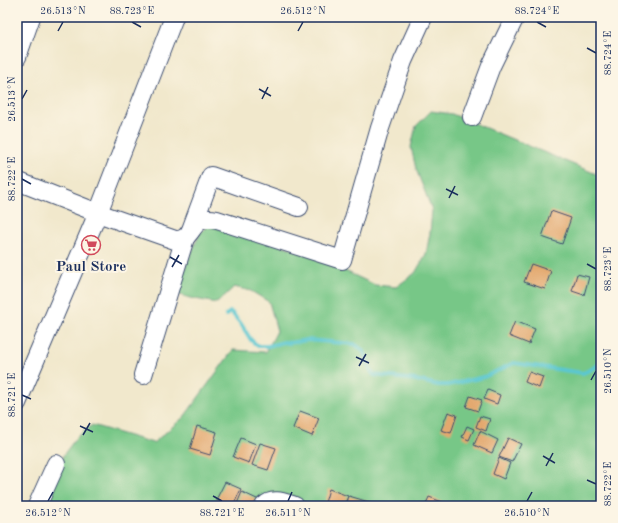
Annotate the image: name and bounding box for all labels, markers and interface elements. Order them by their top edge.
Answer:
text: 26.513°N [40,6,86,16]
text: 88.723°E [110,6,154,16]
text: 26.512°N [280,6,326,16]
text: 88.724°E [515,6,559,16]
text: 88.724°E [603,31,613,75]
text: 26.513°N [7,76,17,122]
text: 88.722°E [7,157,17,201]
supermarket icon: Paul Store [80,234,102,256]
text: 88.723°E [603,247,613,291]
place label: Paul Store [56,260,126,275]
text: 26.510°N [603,348,613,394]
text: 88.721°E [7,373,17,417]
text: 88.722°E [603,462,613,506]
text: 26.512°N [25,508,71,518]
text: 88.721°E [200,508,244,518]
text: 26.511°N [265,508,311,518]
text: 26.510°N [504,508,550,518]

